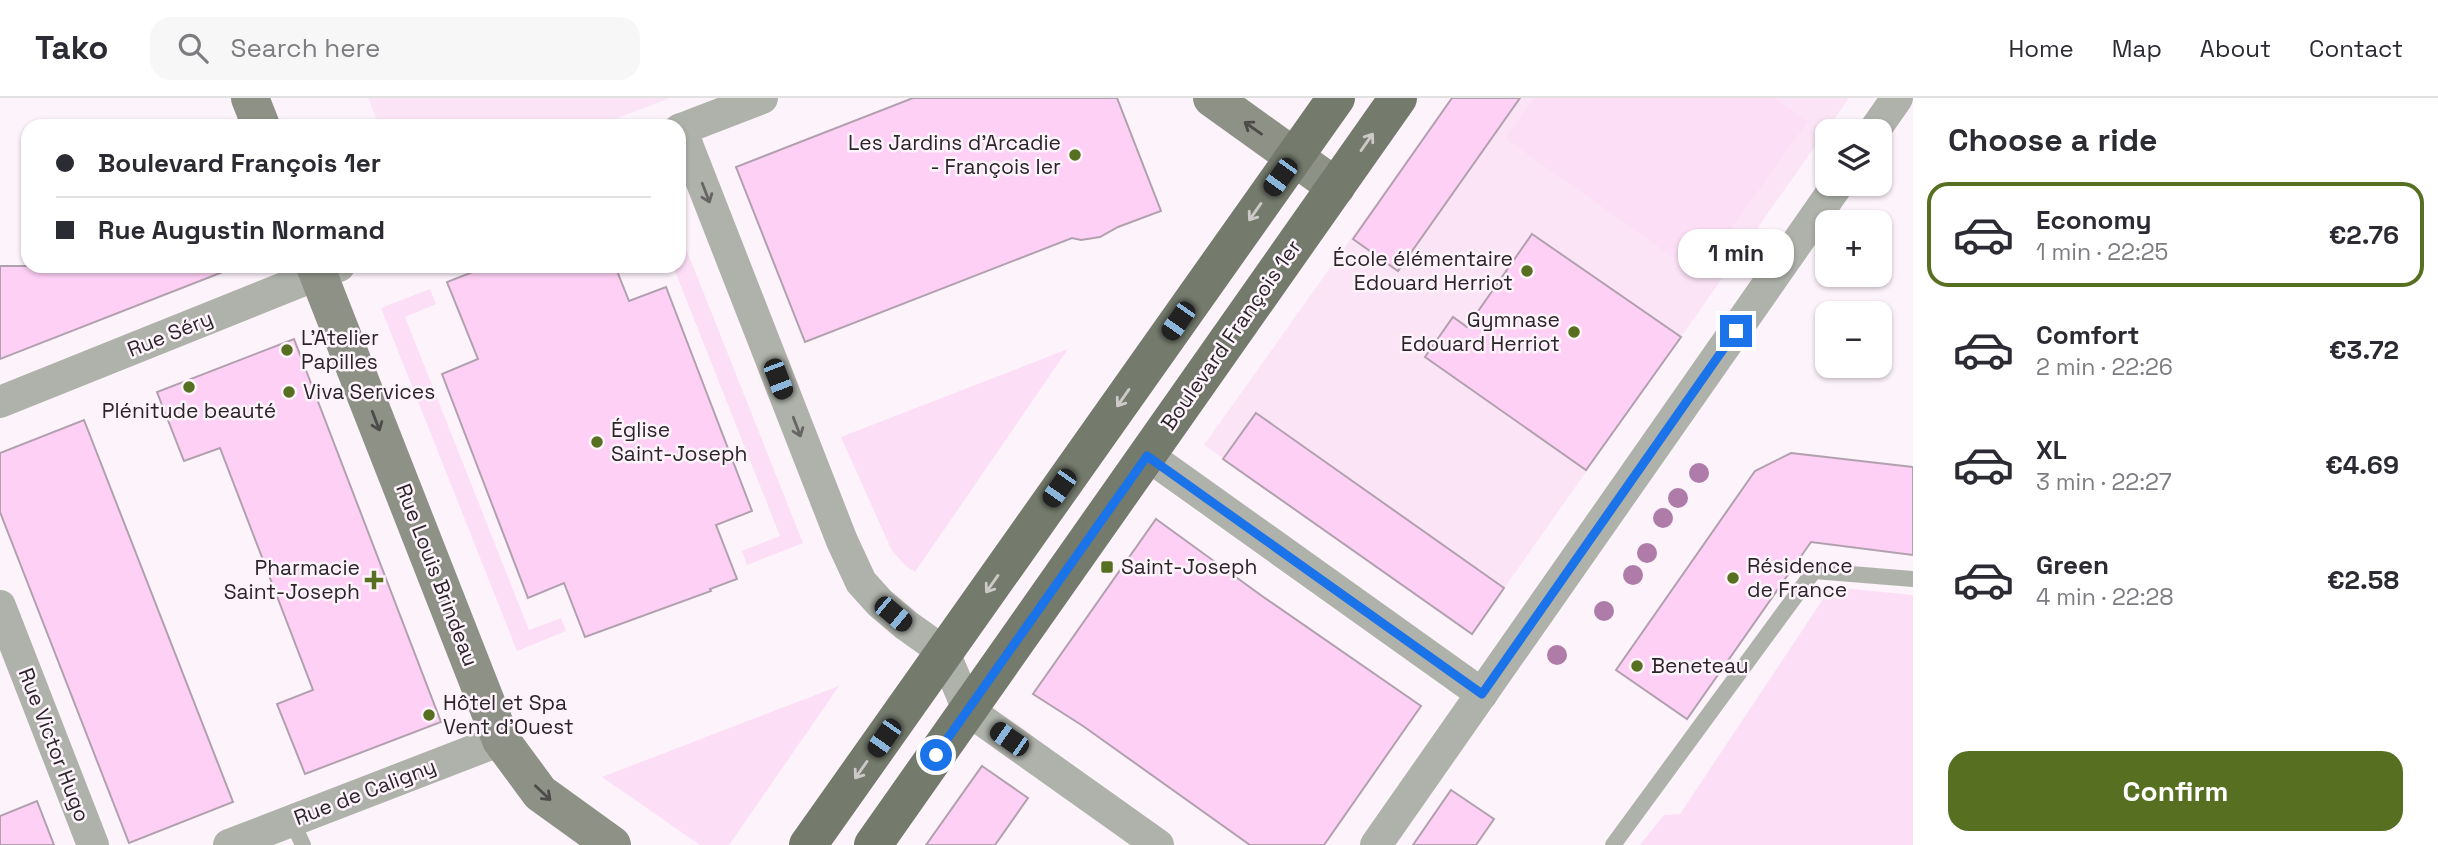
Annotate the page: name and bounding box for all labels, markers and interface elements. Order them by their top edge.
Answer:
search box [150,17,640,80]
text: Tako [35,27,108,69]
icon: search [174,29,212,67]
text: Search here [230,31,380,65]
text: Home [2008,33,2074,64]
text: Map [2112,33,2162,64]
text: About [2200,33,2271,64]
text: Contact [2309,33,2403,64]
map controls [1815,119,1892,378]
button: layers [1815,119,1892,196]
one-way arrow [1244,120,1263,135]
text: Choose a ride [1948,120,2158,160]
place label: Les Jardins d'Arcadie - François Ier [848,129,1061,180]
one-way arrow [1360,133,1374,152]
text: Boulevard François 1er [98,146,381,180]
marker: Les Jardins d'Arcadie - François Ier [1067,147,1083,163]
car [1260,154,1301,200]
one-way arrow [700,181,713,203]
one-way arrow [1248,202,1262,221]
icon: car [1952,203,2015,266]
text: Economy [2036,203,2152,237]
button: + [1815,210,1892,287]
text: Rue Augustin Normand [98,213,385,247]
text: €2.76 [2329,218,2399,252]
callout: 1 min [1678,230,1794,278]
street label: Boulevard François 1er [1155,234,1307,435]
text: 1 min · 22:25 [2036,237,2168,267]
text: 1 min [1708,238,1764,268]
place label: École élémentaire Edouard Herriot [1333,245,1513,296]
marker: École élémentaire Edouard Herriot [1519,263,1535,279]
car [1158,298,1199,344]
button: − [1815,301,1892,378]
street label: Rue Séry [123,304,217,363]
place label: Gymnase Edouard Herriot [1401,306,1560,357]
route end [1720,315,1752,347]
icon: car [1952,318,2015,381]
text: Comfort [2036,318,2139,352]
place label: L'Atelier Papilles [301,324,379,375]
marker: Gymnase Edouard Herriot [1566,324,1582,340]
text: €3.72 [2329,333,2399,367]
marker: L'Atelier Papilles [279,342,295,358]
text: 2 min · 22:26 [2036,352,2173,382]
car [761,356,796,402]
place label: Viva Services [303,378,435,405]
marker: Plénitude beauté [181,379,197,395]
marker: Viva Services [281,384,297,400]
one-way arrow [1116,388,1130,407]
place label: Plénitude beauté [102,397,276,424]
one-way arrow [371,409,384,431]
place label: Église Saint-Joseph [611,416,747,467]
one-way arrow [792,416,805,438]
icon: car [1952,433,2015,496]
text: XL [2036,433,2067,467]
marker: Église Saint-Joseph [589,434,605,450]
text: €4.69 [2325,448,2399,482]
car [1039,465,1080,511]
text: 3 min · 22:27 [2036,467,2172,497]
street label: Rue Louis Brindeau [390,480,485,670]
icon: car [1952,548,2015,611]
text: Green [2036,548,2109,582]
place label: Résidence de France [1747,552,1853,603]
place label: Saint-Joseph [1121,553,1257,580]
place label: Pharmacie Saint-Joseph [224,554,360,605]
marker: Saint-Joseph [1099,559,1115,575]
text: €2.58 [2327,563,2399,597]
marker: Résidence de France [1725,570,1741,586]
marker: Pharmacie Saint-Joseph [366,572,382,588]
one-way arrow [985,574,999,593]
text: 4 min · 22:28 [2036,582,2174,612]
car [871,592,916,636]
place label: Beneteau [1651,652,1749,679]
marker: Beneteau [1629,658,1645,674]
street label: Rue Victor Hugo [13,664,96,826]
place label: Hôtel et Spa Vent d'Ouest [443,689,574,740]
marker: Hôtel et Spa Vent d'Ouest [421,707,437,723]
car [864,715,905,761]
car [986,718,1033,760]
route start [920,739,952,771]
button: Confirm [1948,751,2403,831]
street label: Rue de Caligny [290,752,440,831]
one-way arrow [854,760,868,779]
one-way arrow [534,785,551,802]

